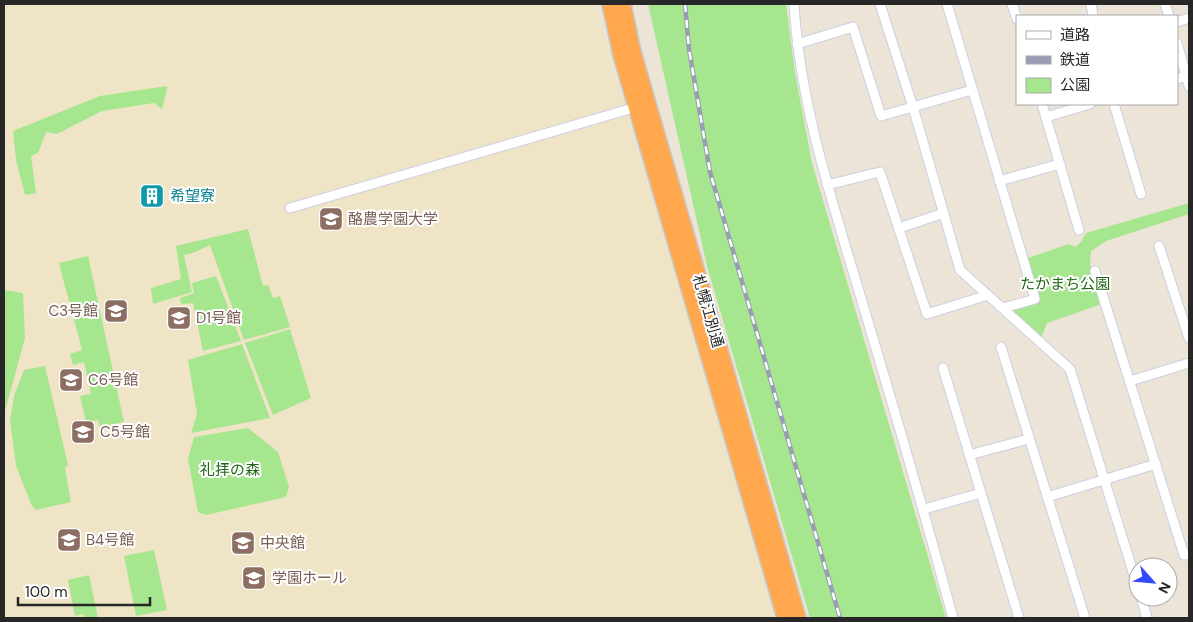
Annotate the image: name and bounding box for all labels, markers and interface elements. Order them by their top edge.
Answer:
legend [1016,15,1178,105]
text: 道路 [1060,25,1090,45]
text: 鉄道 [1060,50,1090,70]
text: 公園 [1060,75,1090,95]
building icon: 希望寮 [139,183,165,209]
place label: 希望寮 [170,186,215,206]
school or university icon: 酪農学園大学 [318,206,344,232]
place label: 酪農学園大学 [348,209,438,229]
street label: 札幌江別通 [688,272,728,350]
park label: たかまち公園 [1020,274,1110,294]
school or university icon: C3号館 [103,298,129,324]
place label: C3号館 [48,301,98,321]
school or university icon: D1号館 [166,305,192,331]
place label: D1号館 [196,308,241,328]
school or university icon: C6号館 [58,367,84,393]
place label: C6号館 [88,370,138,390]
school or university icon: C5号館 [70,419,96,445]
place label: C5号館 [100,422,150,442]
park label: 礼拝の森 [200,460,260,480]
school or university icon: B4号館 [56,527,82,553]
place label: B4号館 [86,530,134,550]
school or university icon: 中央館 [230,530,256,556]
place label: 中央館 [260,533,305,553]
north arrow [1128,557,1178,607]
school or university icon: 学園ホール [241,565,267,591]
place label: 学園ホール [272,568,347,588]
scale bar [18,574,150,606]
text: N [1154,579,1175,597]
text: 100 m [25,582,68,602]

